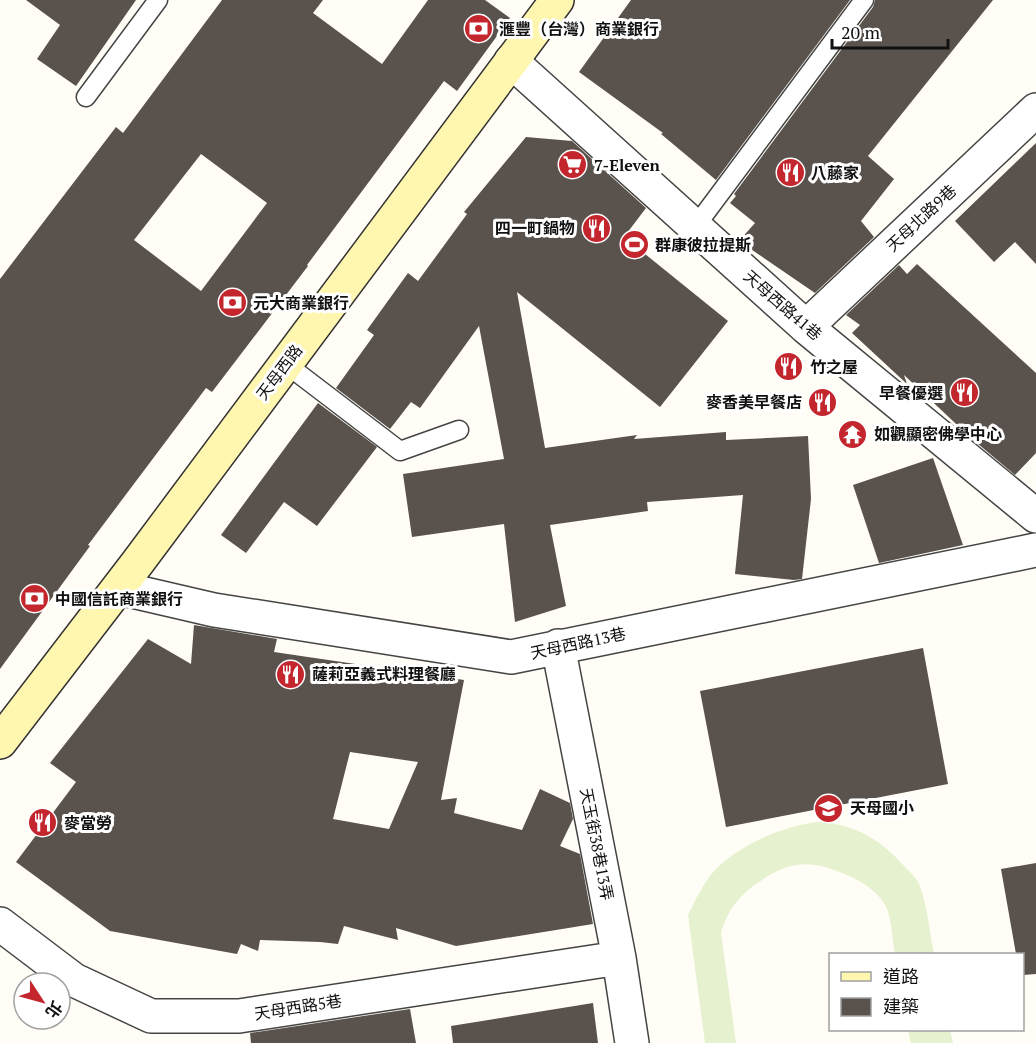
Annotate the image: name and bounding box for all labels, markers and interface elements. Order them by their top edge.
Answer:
scale bar [832,12,948,50]
bank icon: 滙豐（台灣）商業銀行 [462,13,494,45]
place label: 滙豐（台灣）商業銀行 [499,18,659,40]
text: 20 m [841,20,881,44]
supermarket icon: 7-Eleven [557,149,589,181]
place label: 7-Eleven [594,154,661,176]
restaurant icon: 八藤家 [774,157,806,189]
place label: 八藤家 [811,162,859,184]
street label: 天母北路9巷 [881,180,961,256]
restaurant icon: 四一町鍋物 [580,212,612,244]
place label: 四一町鍋物 [495,217,575,239]
sports icon: 群康彼拉提斯 [618,229,650,261]
place label: 群康彼拉提斯 [655,234,751,256]
street label: 天母西路41巷 [739,265,827,345]
bank icon: 元大商業銀行 [216,287,248,319]
place label: 元大商業銀行 [253,292,349,314]
street label: 天母西路 [251,340,307,404]
restaurant icon: 竹之屋 [773,351,805,383]
place label: 竹之屋 [810,356,858,378]
restaurant icon: 早餐優選 [948,377,980,409]
place label: 早餐優選 [879,382,943,404]
restaurant icon: 麥香美早餐店 [807,386,839,418]
place label: 麥香美早餐店 [706,391,802,413]
temple icon: 如觀顯密佛學中心 [837,418,869,450]
place label: 如觀顯密佛學中心 [874,423,1002,445]
bank icon: 中國信託商業銀行 [18,583,50,615]
place label: 中國信託商業銀行 [55,588,183,610]
street label: 天母西路13巷 [528,622,628,664]
restaurant icon: 薩莉亞義式料理餐廳 [275,658,307,690]
place label: 薩莉亞義式料理餐廳 [312,663,456,685]
street label: 天玉街38巷13弄 [575,786,619,902]
school or university icon: 天母國小 [813,792,845,824]
place label: 天母國小 [850,797,914,819]
restaurant icon: 麥當勞 [27,807,59,839]
place label: 麥當勞 [64,812,112,834]
legend [829,953,1024,1031]
text: 道路 [883,964,919,988]
north arrow [12,971,72,1031]
street label: 天母西路5巷 [253,989,343,1025]
text: 建築 [883,994,919,1018]
text: 北 [41,997,68,1023]

